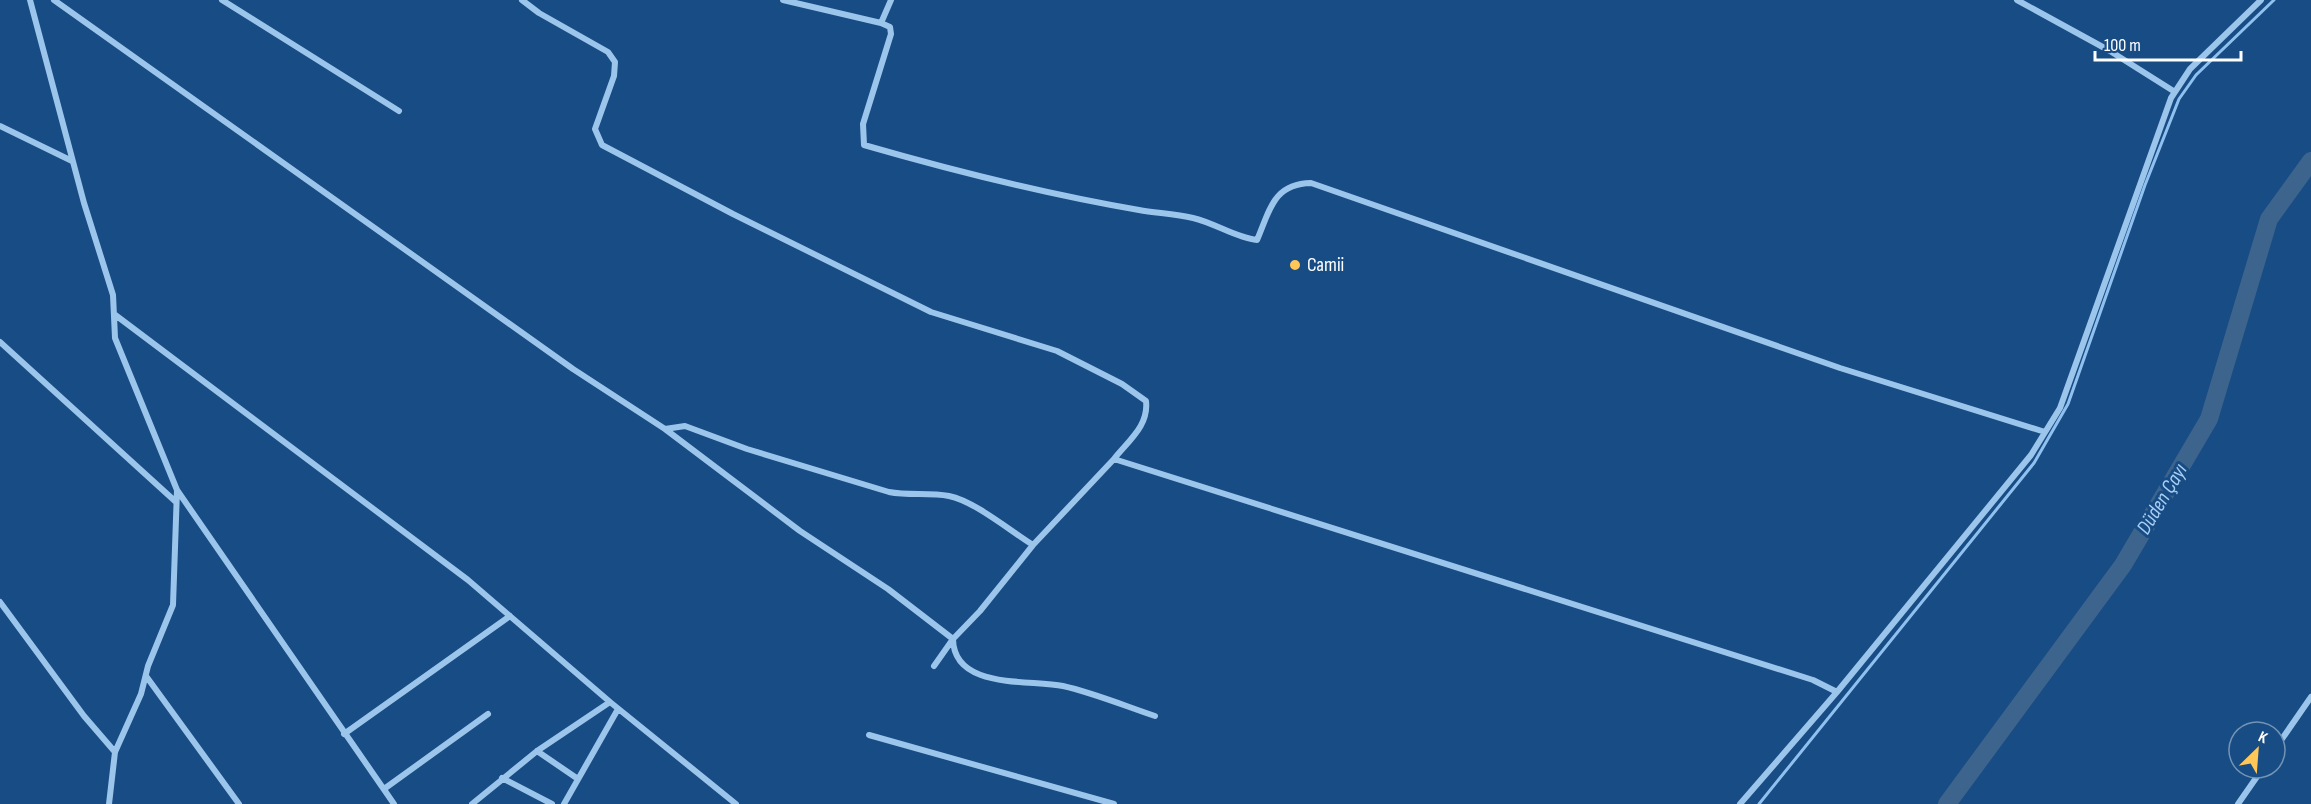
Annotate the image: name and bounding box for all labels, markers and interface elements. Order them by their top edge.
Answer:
scale bar [2095,24,2240,62]
text: 100 m [2104,35,2141,56]
place label: Camii [1307,253,1344,277]
marker: Camii [1288,258,1302,272]
water label: Düden Çayı [2131,459,2193,539]
north arrow [2227,720,2287,780]
text: K [2255,727,2270,748]

